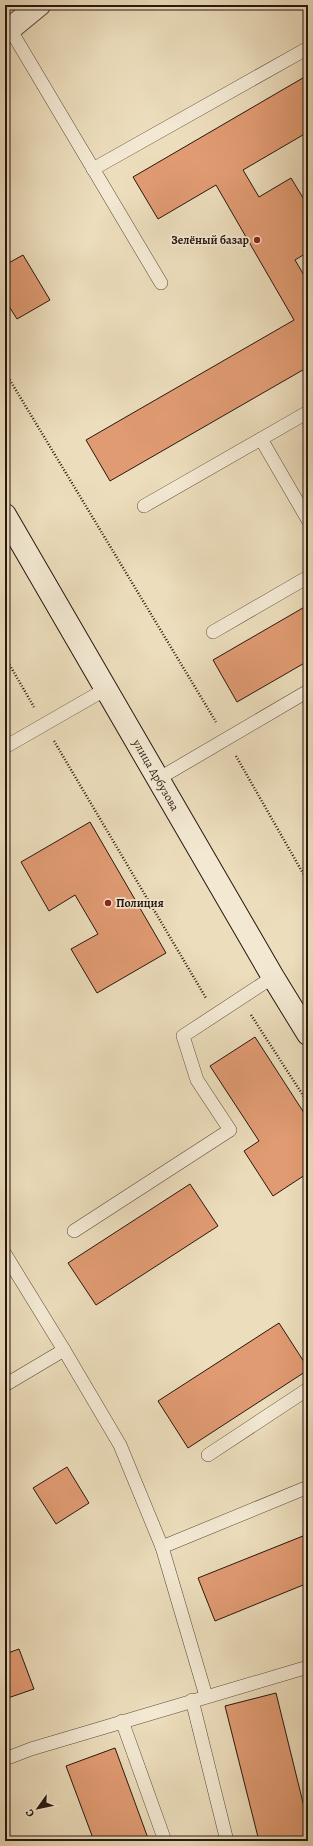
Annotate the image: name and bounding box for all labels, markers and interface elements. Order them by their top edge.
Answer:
place label: Зелёный базар [171,232,250,248]
marker: Зелёный базар [252,235,262,245]
street label: улица Арбузова [129,735,183,814]
place label: Полиция [116,895,164,911]
marker: Полиция [103,898,113,908]
north arrow [18,1788,58,1828]
text: С [22,1806,38,1820]

